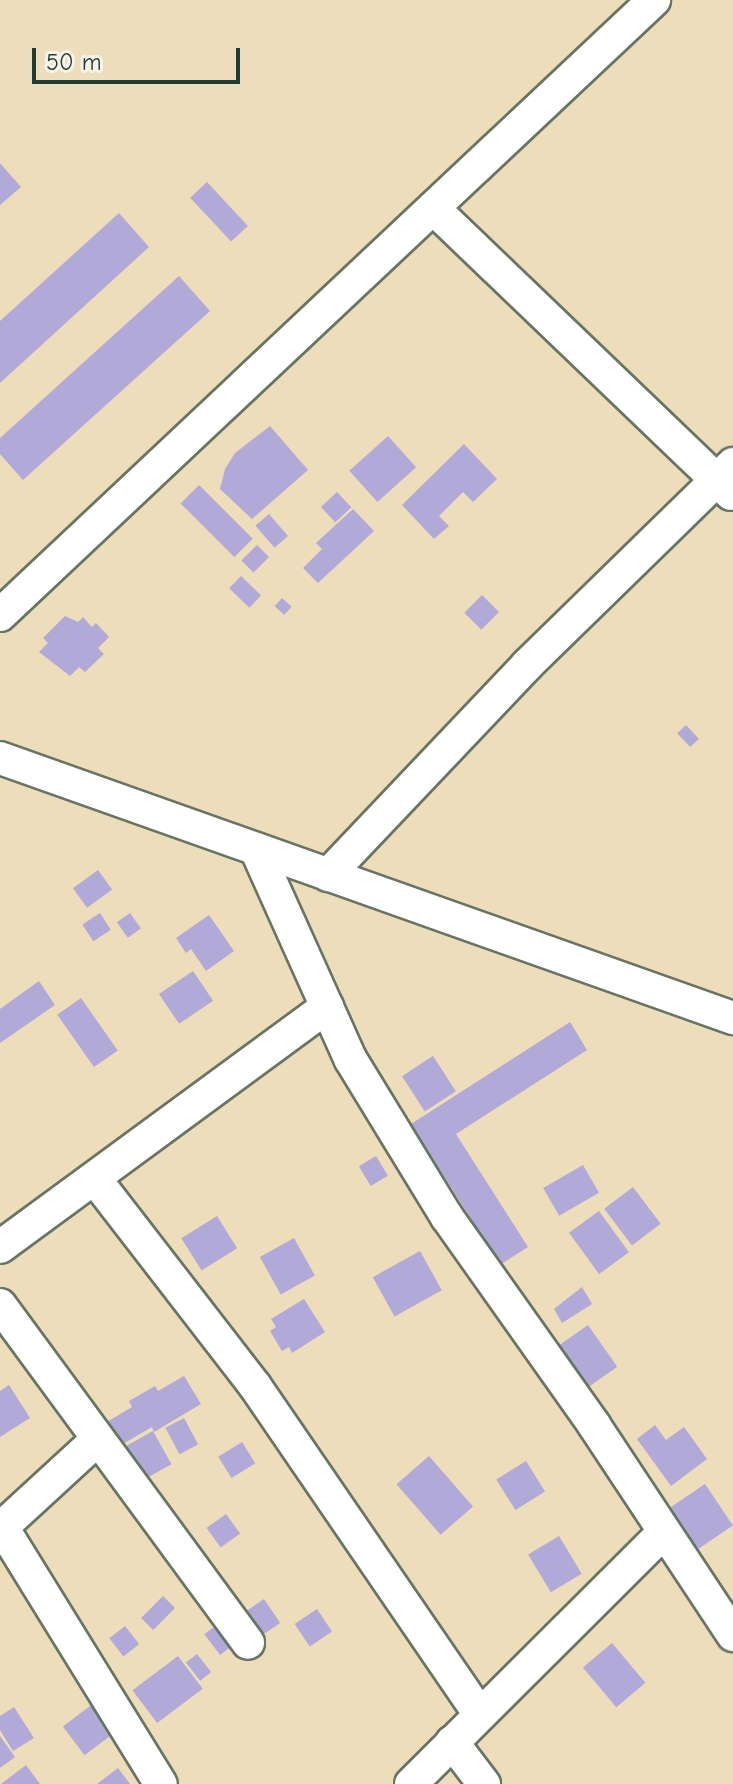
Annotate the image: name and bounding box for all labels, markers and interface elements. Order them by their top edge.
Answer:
scale bar [36,32,244,82]
text: 50 m [46,48,102,76]

